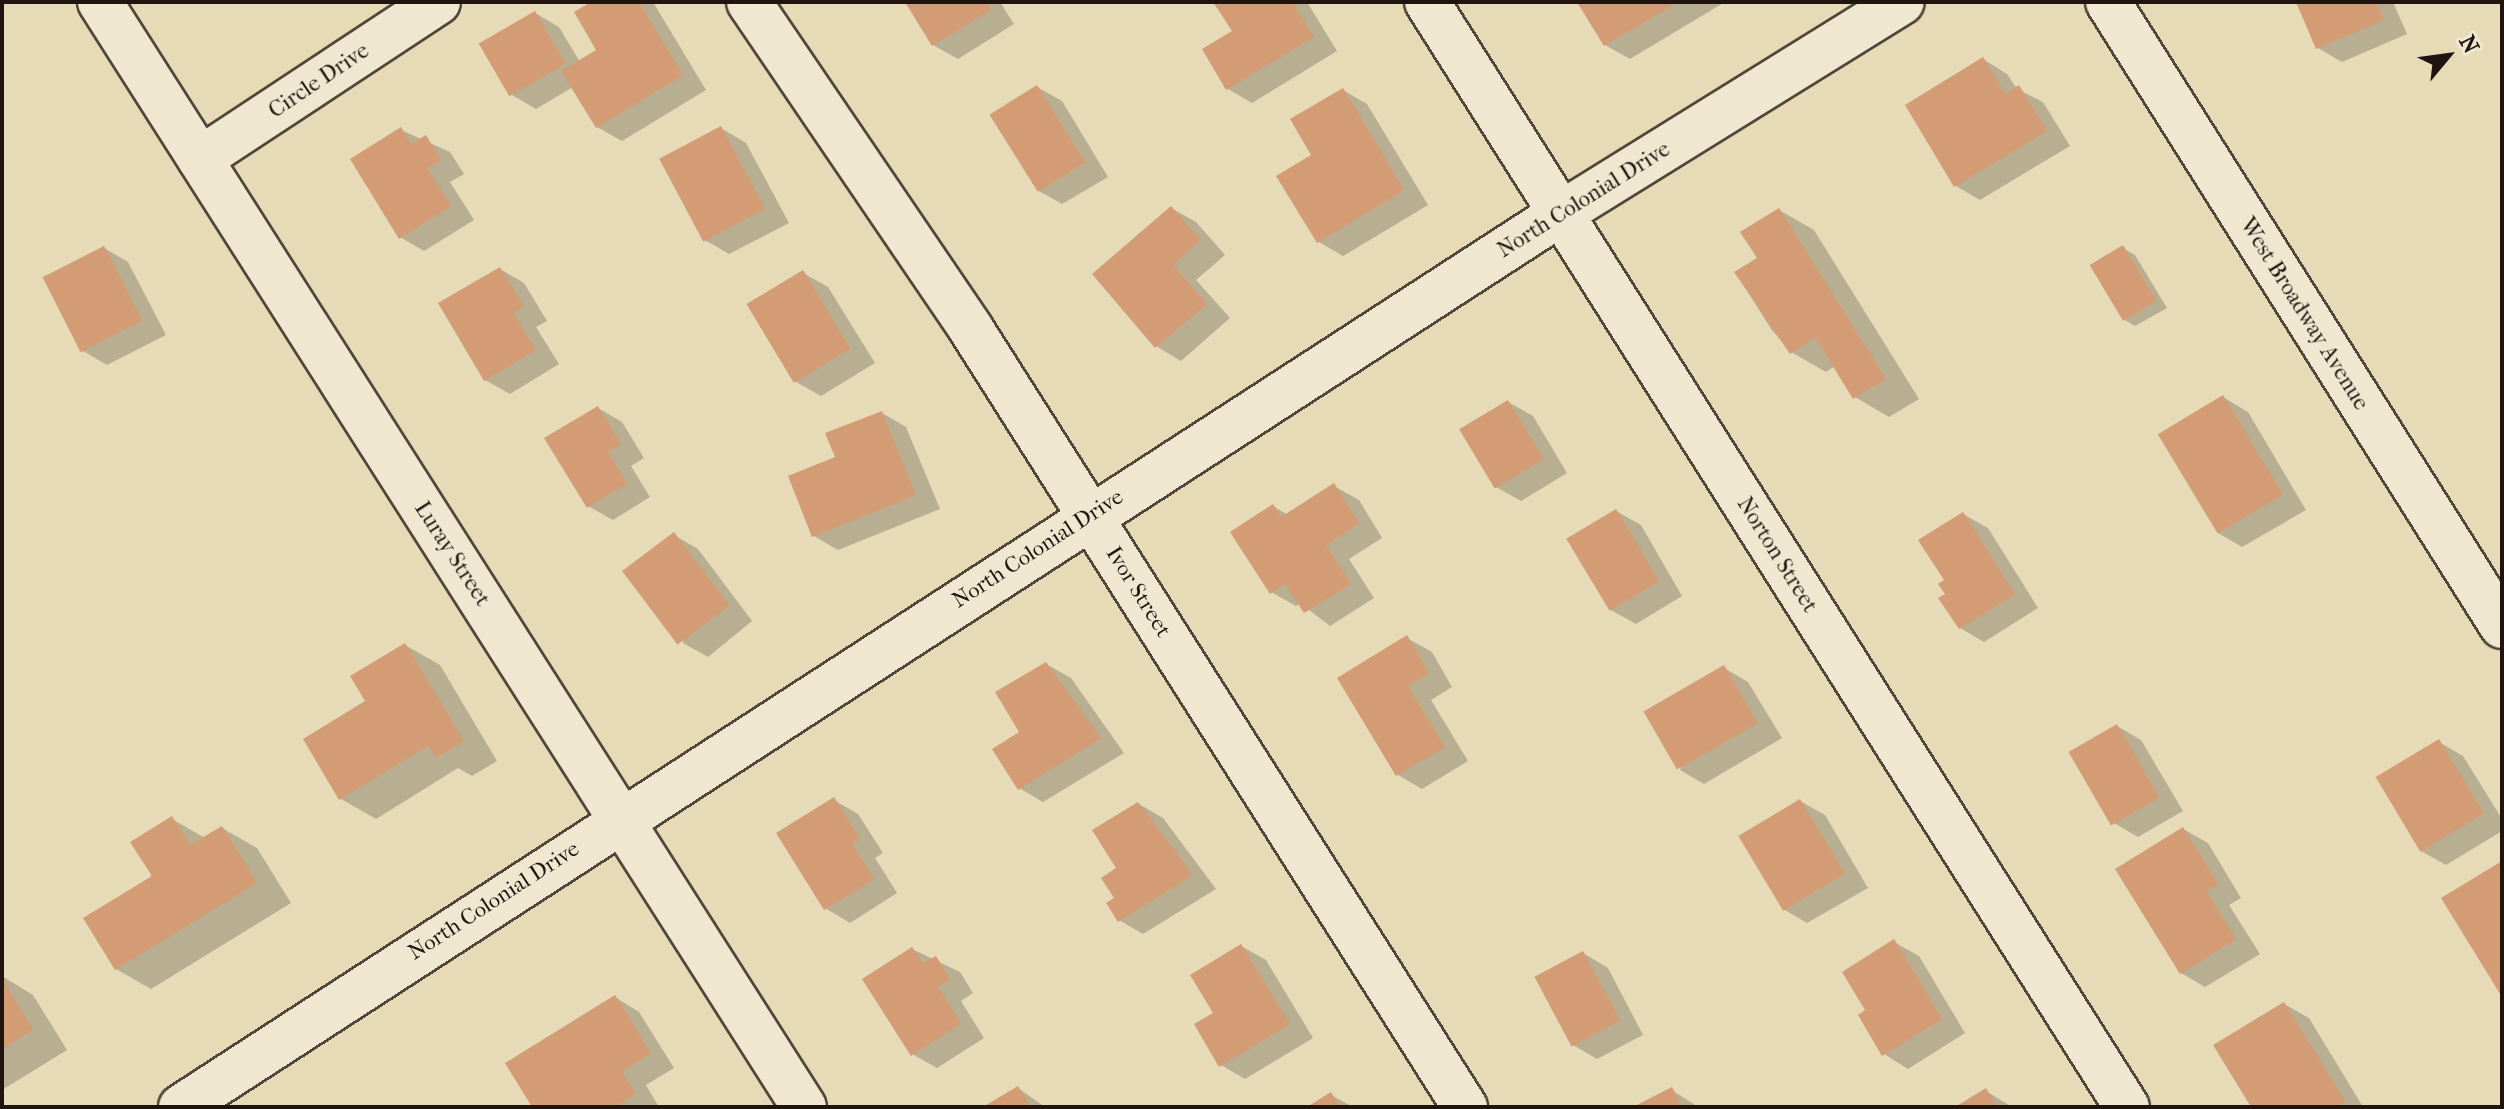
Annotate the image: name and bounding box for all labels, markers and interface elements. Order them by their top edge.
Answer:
north arrow [2408,16,2488,96]
text: N [2454,31,2484,58]
street label: Circle Drive [264,38,374,124]
street label: North Colonial Drive [1493,136,1675,264]
street label: West Broadway Avenue [2234,213,2374,415]
street label: North Colonial Drive [948,484,1128,614]
street label: Norton Street [1731,492,1823,618]
street label: Luray Street [408,497,496,611]
street label: Ivor Street [1100,542,1176,642]
street label: North Colonial Drive [404,836,584,966]

